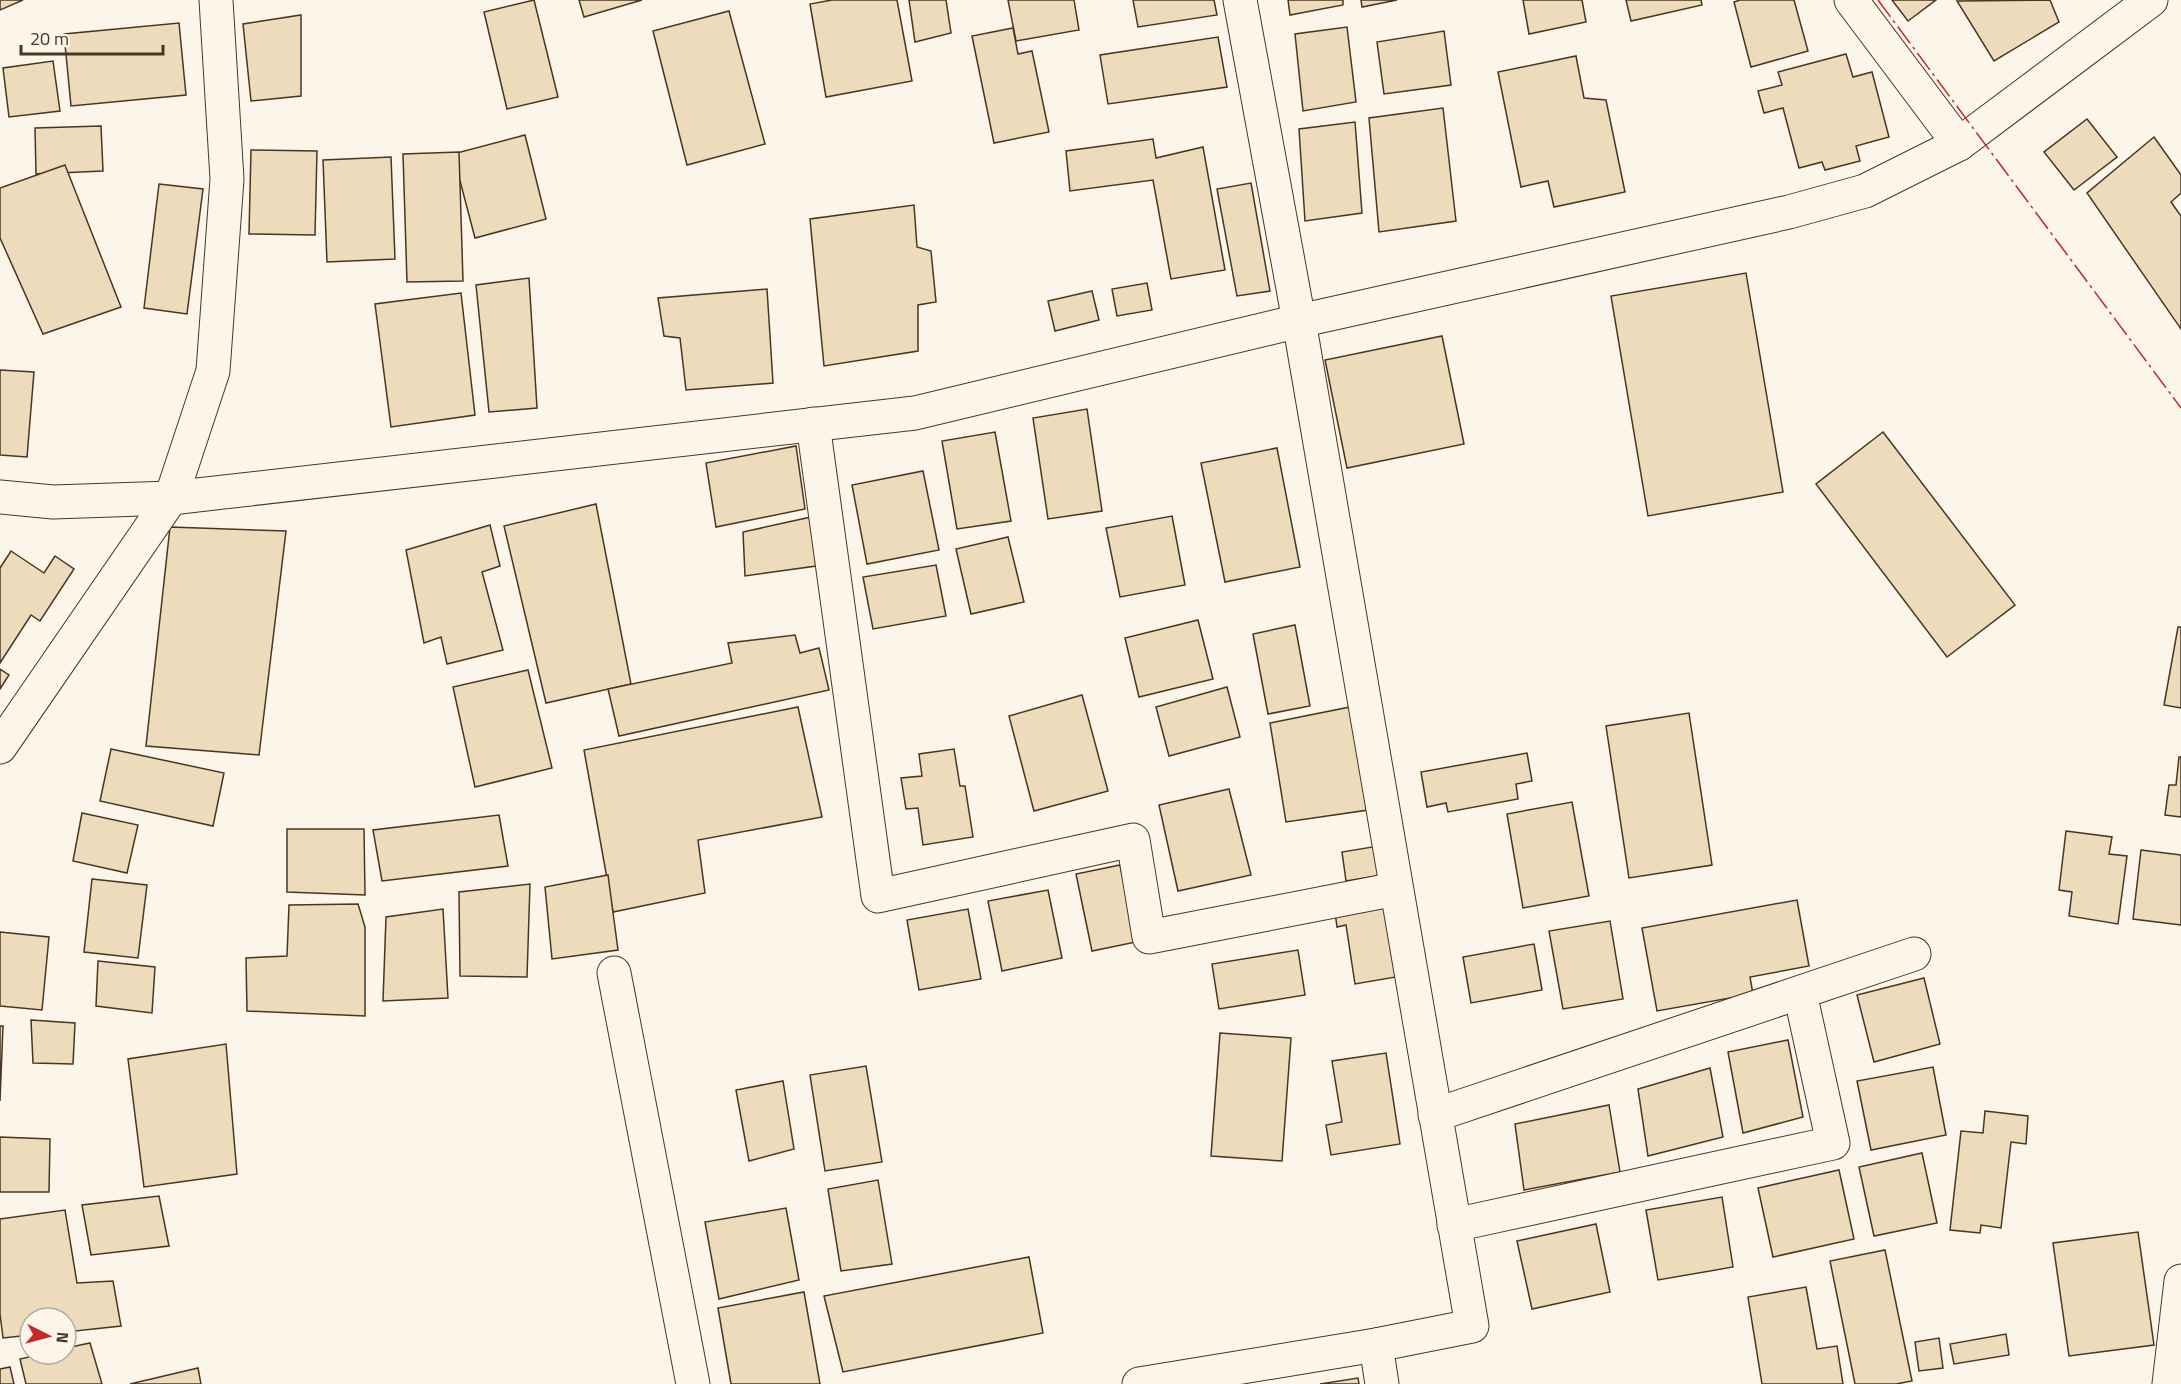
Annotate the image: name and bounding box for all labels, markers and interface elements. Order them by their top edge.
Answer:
scale bar [21,18,164,56]
text: 20 m [30,25,69,52]
north arrow [18,1306,78,1366]
text: N [50,1331,75,1344]

